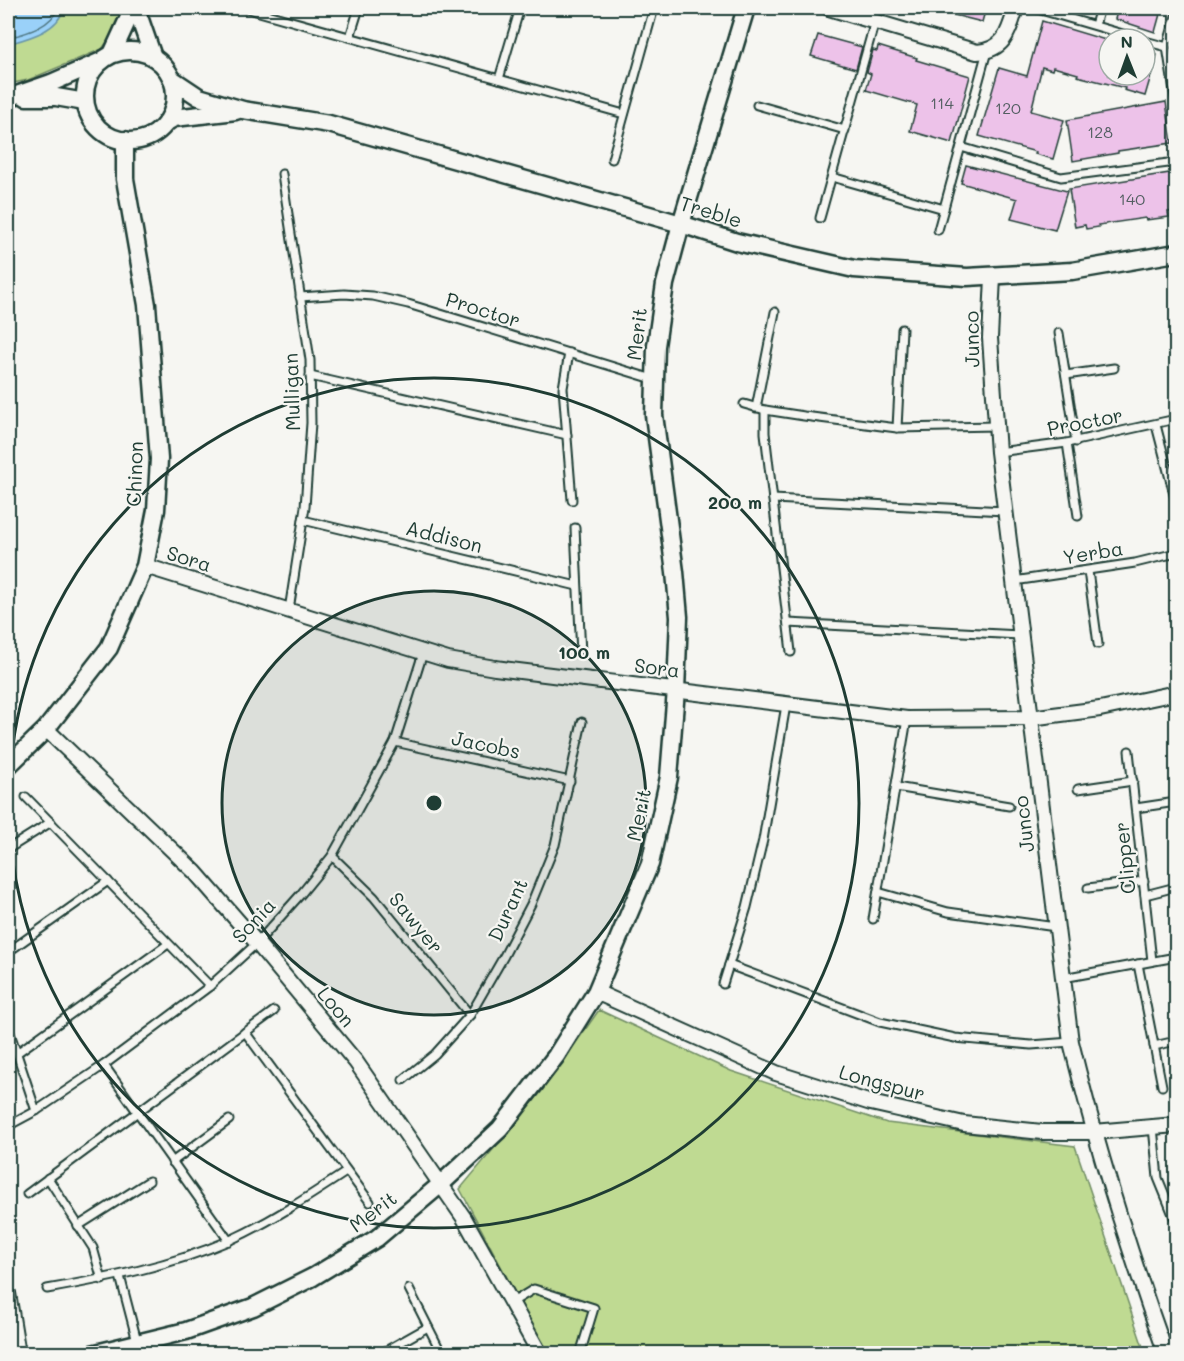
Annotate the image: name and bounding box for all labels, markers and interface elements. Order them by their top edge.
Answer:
north arrow [1097,27,1157,87]
text: N [1120,31,1133,52]
house number: 114 [930,92,954,113]
house number: 120 [995,97,1021,118]
house number: 128 [1087,121,1113,142]
house number: 140 [1119,188,1145,209]
street label: Treble [677,189,746,233]
street label: Proctor [443,285,524,333]
street label: Merit [620,306,652,362]
street label: Junco [958,310,984,368]
street label: Mulligan [277,353,305,432]
street label: Proctor [1045,401,1125,441]
street label: Chinon [120,441,148,507]
text: 200 m [708,490,762,514]
street label: Addison [403,514,485,558]
street label: Yerba [1061,534,1125,570]
street label: Sora [164,539,215,577]
text: 100 m [558,640,610,664]
street label: Sora [633,651,681,683]
street label: Jacobs [449,724,523,764]
street label: Merit [620,786,656,844]
centre of rings [424,793,444,813]
street label: Junco [1007,794,1039,854]
street label: Clipper [1107,821,1141,896]
street label: Durant [481,874,533,945]
street label: Sawyer [384,886,450,959]
street label: Sonia [226,892,281,948]
street label: Loon [312,981,361,1032]
street label: Longspur [836,1058,928,1106]
street label: Merit [343,1185,401,1238]

